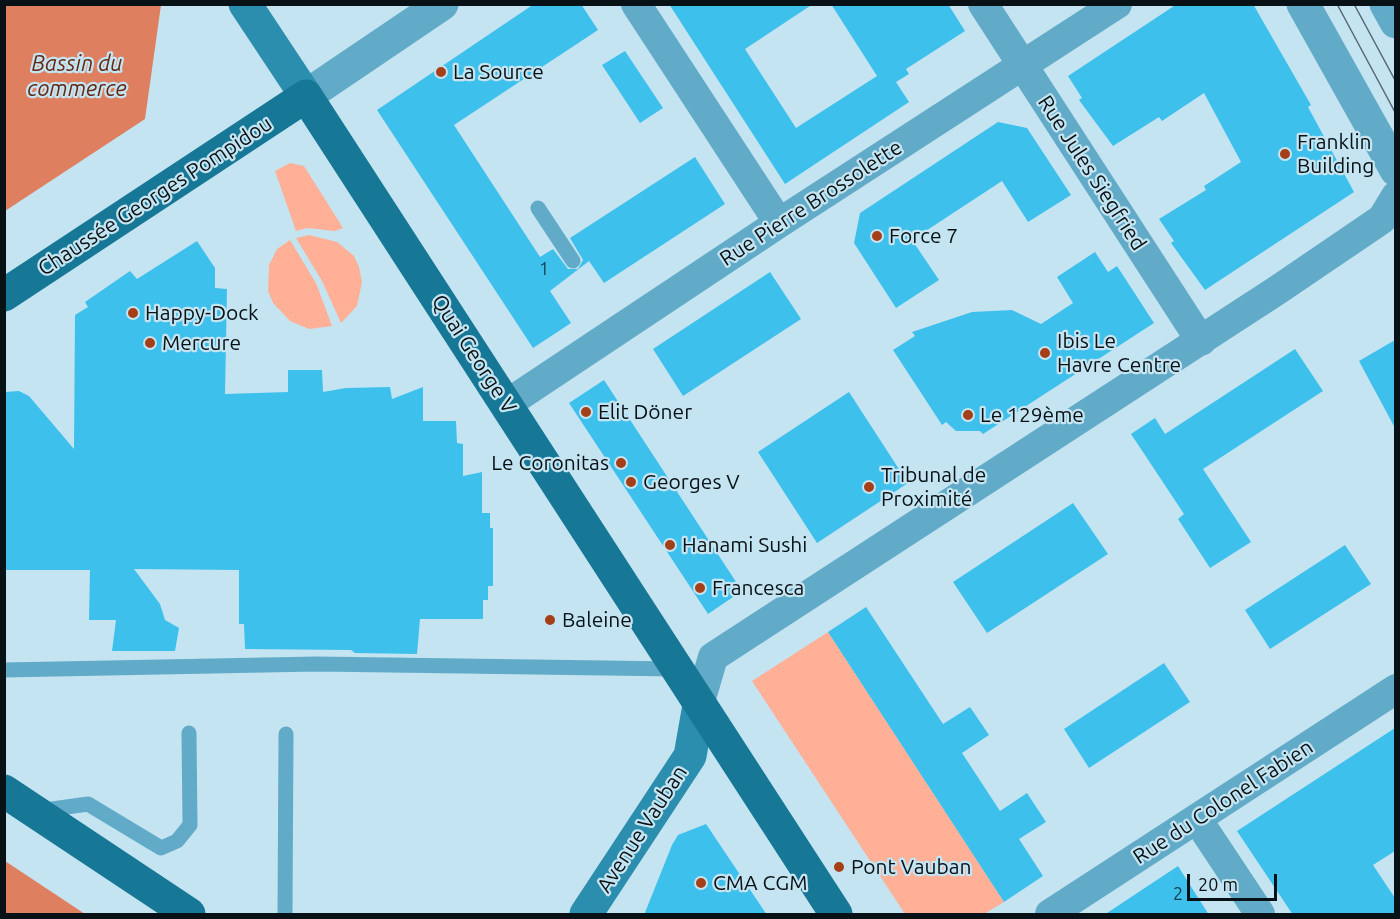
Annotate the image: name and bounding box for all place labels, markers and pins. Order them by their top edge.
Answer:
place label: La Source [453,59,544,85]
marker: La Source [434,65,448,79]
place label: Franklin Building [1297,129,1374,179]
marker: Franklin Building [1278,147,1292,161]
place label: Force 7 [889,223,958,249]
marker: Force 7 [870,229,884,243]
place label: Happy-Dock [145,300,259,326]
marker: Happy-Dock [126,306,140,320]
place label: Ibis Le Havre Centre [1057,328,1181,378]
place label: Mercure [162,330,241,356]
marker: Mercure [143,336,157,350]
marker: Ibis Le Havre Centre [1038,346,1052,360]
place label: Elit Döner [598,399,692,425]
place label: Le 129ème [980,402,1084,428]
marker: Elit Döner [579,405,593,419]
marker: Le 129ème [961,408,975,422]
place label: Le Coronitas [491,450,609,476]
marker: Le Coronitas [614,456,628,470]
place label: Tribunal de Proximité [881,462,986,512]
place label: Georges V [643,469,740,495]
marker: Georges V [624,475,638,489]
marker: Tribunal de Proximité [862,480,876,494]
place label: Hanami Sushi [682,532,807,558]
marker: Hanami Sushi [663,538,677,552]
place label: Francesca [712,575,804,601]
marker: Francesca [693,581,707,595]
place label: Baleine [562,607,632,633]
marker: Baleine [543,613,557,627]
place label: Pont Vauban [851,854,971,880]
marker: Pont Vauban [832,860,846,874]
place label: CMA CGM [713,870,807,896]
marker: CMA CGM [694,876,708,890]

